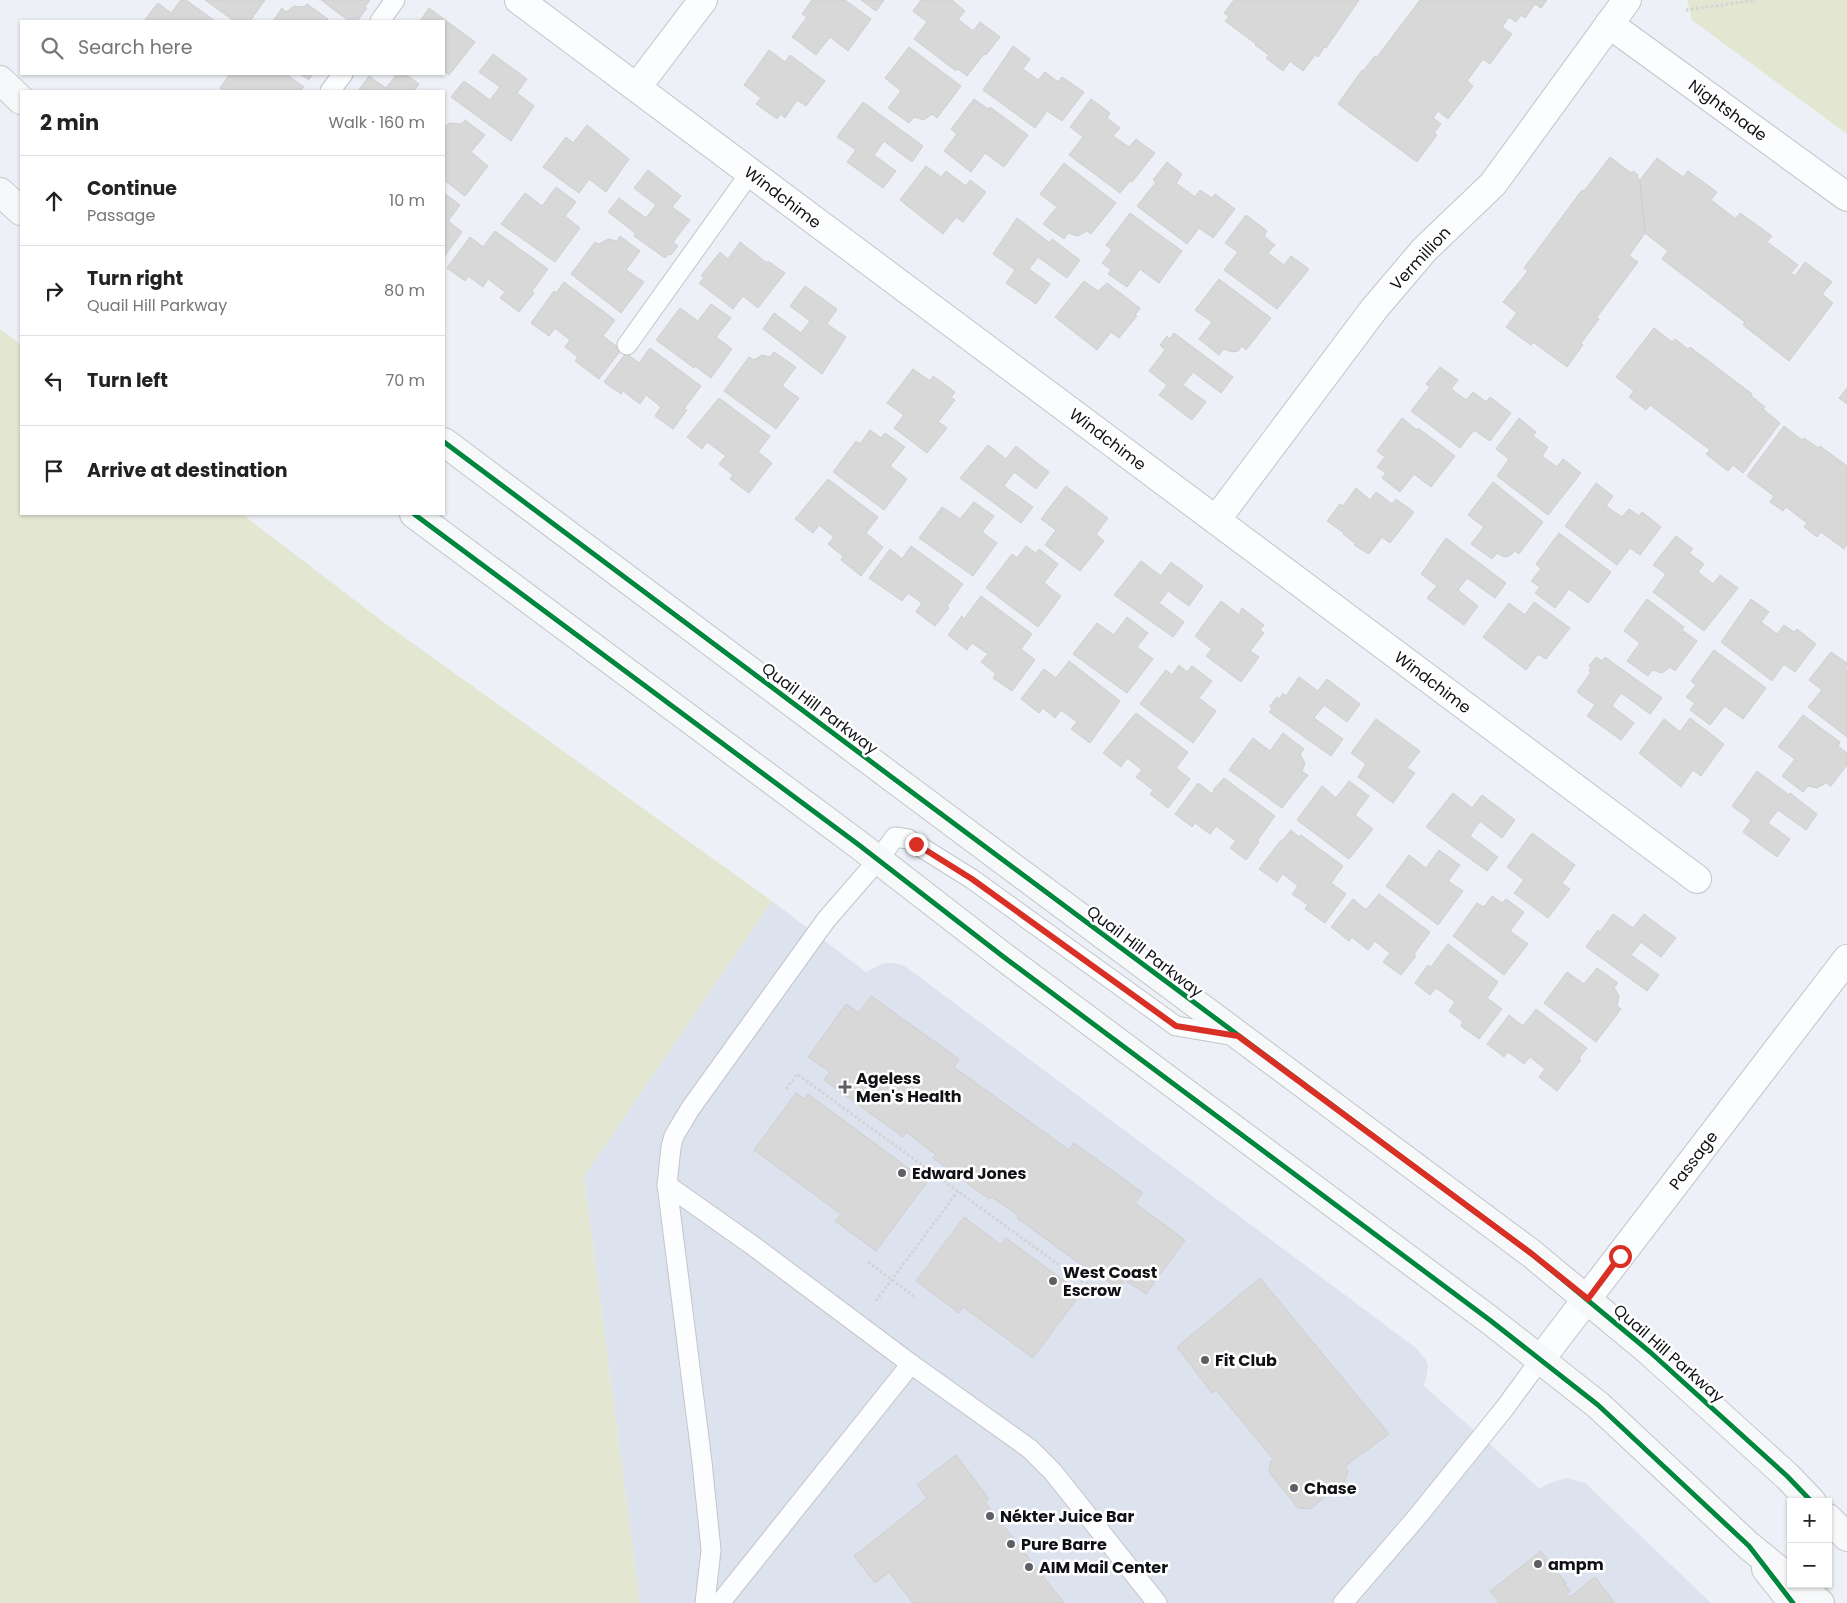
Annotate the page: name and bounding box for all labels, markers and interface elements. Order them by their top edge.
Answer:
search box [20,20,445,75]
icon: search [38,34,66,62]
text: Search here [78,34,192,61]
street label: Nightshade [1684,74,1772,147]
text: 2 min [40,108,99,137]
text: Walk · 160 m [328,111,425,134]
street label: Windchime [739,161,826,234]
text: Continue [87,175,177,202]
icon: ahead [40,187,68,215]
text: 10 m [389,189,425,212]
text: Passage [87,204,155,227]
street label: Vermillion [1385,221,1456,295]
text: Turn right [87,265,183,292]
icon: right [40,277,68,305]
text: 80 m [384,279,425,302]
text: Quail Hill Parkway [87,294,227,317]
icon: left [40,367,68,395]
text: Turn left [87,367,168,394]
text: 70 m [385,369,425,392]
street label: Windchime [1064,403,1151,476]
icon: arrive [40,457,68,485]
text: Arrive at destination [87,457,288,484]
street label: Windchime [1389,646,1476,719]
street label: Quail Hill Parkway [757,657,883,760]
route end [905,833,928,856]
street label: Quail Hill Parkway [1082,900,1208,1003]
place label: Ageless Men's Health [856,1067,962,1108]
marker: Ageless Men's Health [838,1080,852,1094]
street label: Passage [1664,1126,1723,1195]
place label: Edward Jones [912,1162,1026,1185]
marker: Edward Jones [896,1167,908,1179]
route start [1609,1245,1632,1268]
place label: West Coast Escrow [1063,1261,1157,1302]
marker: West Coast Escrow [1047,1275,1059,1287]
street label: Quail Hill Parkway [1608,1299,1729,1408]
place label: Fit Club [1215,1349,1277,1372]
marker: Fit Club [1199,1354,1211,1366]
place label: Chase [1304,1477,1357,1500]
marker: Chase [1288,1482,1300,1494]
map controls [1787,1498,1832,1588]
button: + [1787,1498,1832,1543]
place label: Nékter Juice Bar [1000,1505,1134,1528]
marker: Nékter Juice Bar [984,1510,996,1522]
place label: Pure Barre [1021,1533,1107,1556]
marker: Pure Barre [1005,1538,1017,1550]
button: − [1787,1543,1832,1588]
place label: ampm [1548,1553,1604,1576]
place label: AIM Mail Center [1039,1556,1168,1579]
marker: ampm [1532,1558,1544,1570]
marker: AIM Mail Center [1023,1561,1035,1573]

